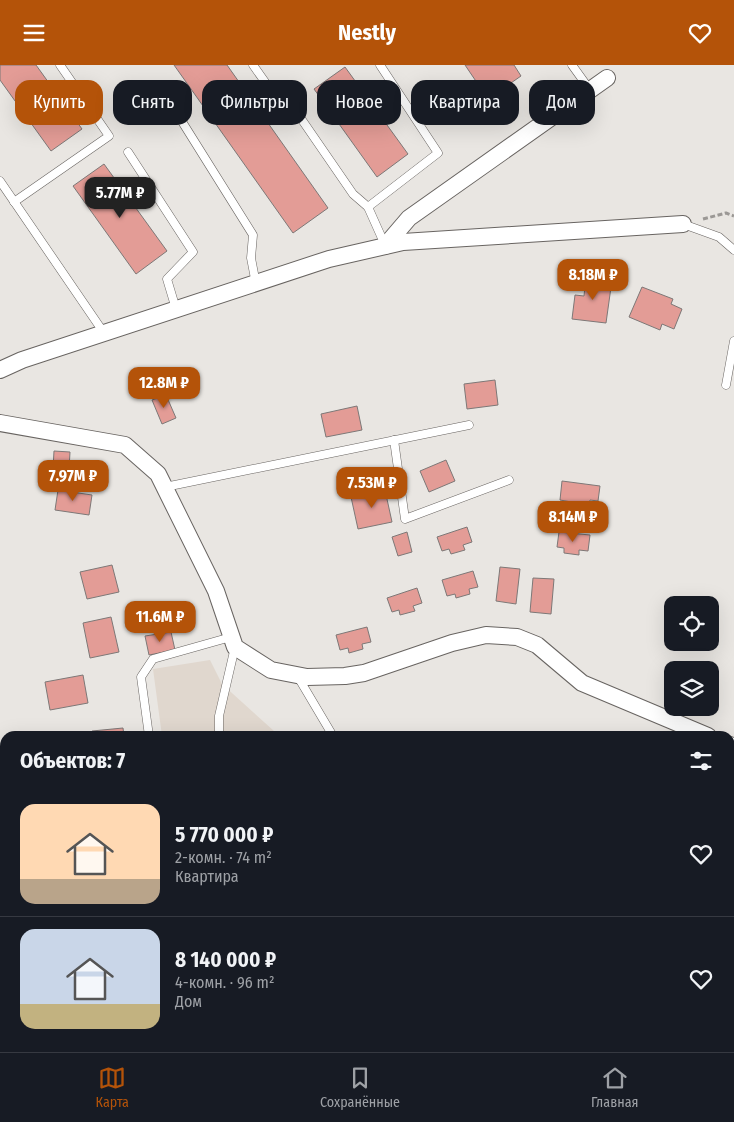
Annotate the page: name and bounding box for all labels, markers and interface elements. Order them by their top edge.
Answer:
icon: menu [20,19,48,47]
text: Nestly [338,19,396,46]
icon: heart [686,19,714,47]
chip: Купить [15,80,103,125]
chip: Снять [113,80,192,125]
chip: Фильтры [202,80,307,125]
chip: Новое [317,80,401,125]
chip: Квартира [411,80,519,125]
chip: Дом [529,80,595,125]
pin: 5.77M ₽ [74,177,166,219]
text: 5.77M ₽ [96,183,144,202]
pin: 8.18M ₽ [547,259,639,301]
text: 8.18M ₽ [568,265,618,284]
pin: 12.8M ₽ [118,367,210,409]
text: 12.8M ₽ [139,373,189,392]
pin: 7.97M ₽ [27,459,119,502]
text: 7.97M ₽ [49,466,97,485]
pin: 7.53M ₽ [326,467,418,509]
text: 7.53M ₽ [347,473,397,492]
pin: 8.14M ₽ [527,501,619,543]
text: 8.14M ₽ [548,507,598,526]
map controls [664,596,719,716]
button: locate [664,596,719,651]
pin: 11.6M ₽ [114,601,206,643]
text: 11.6M ₽ [136,607,184,626]
button: layers [664,661,719,716]
icon: filters [687,747,715,775]
text: Объектов: 7 [20,748,125,774]
text: 5 770 000 ₽ [175,822,273,848]
icon: home [60,824,120,884]
icon: heart [687,840,715,868]
text: 2-комн. · 74 m² [175,848,272,867]
text: Квартира [175,867,239,886]
text: 8 140 000 ₽ [175,947,276,973]
icon: home [60,949,120,1009]
icon: heart [687,965,715,993]
text: 4-комн. · 96 m² [175,973,274,992]
text: Дом [175,992,202,1011]
tab: Карта [96,1064,129,1111]
tab: Сохранённые [320,1064,400,1111]
tab: Главная [591,1064,638,1111]

